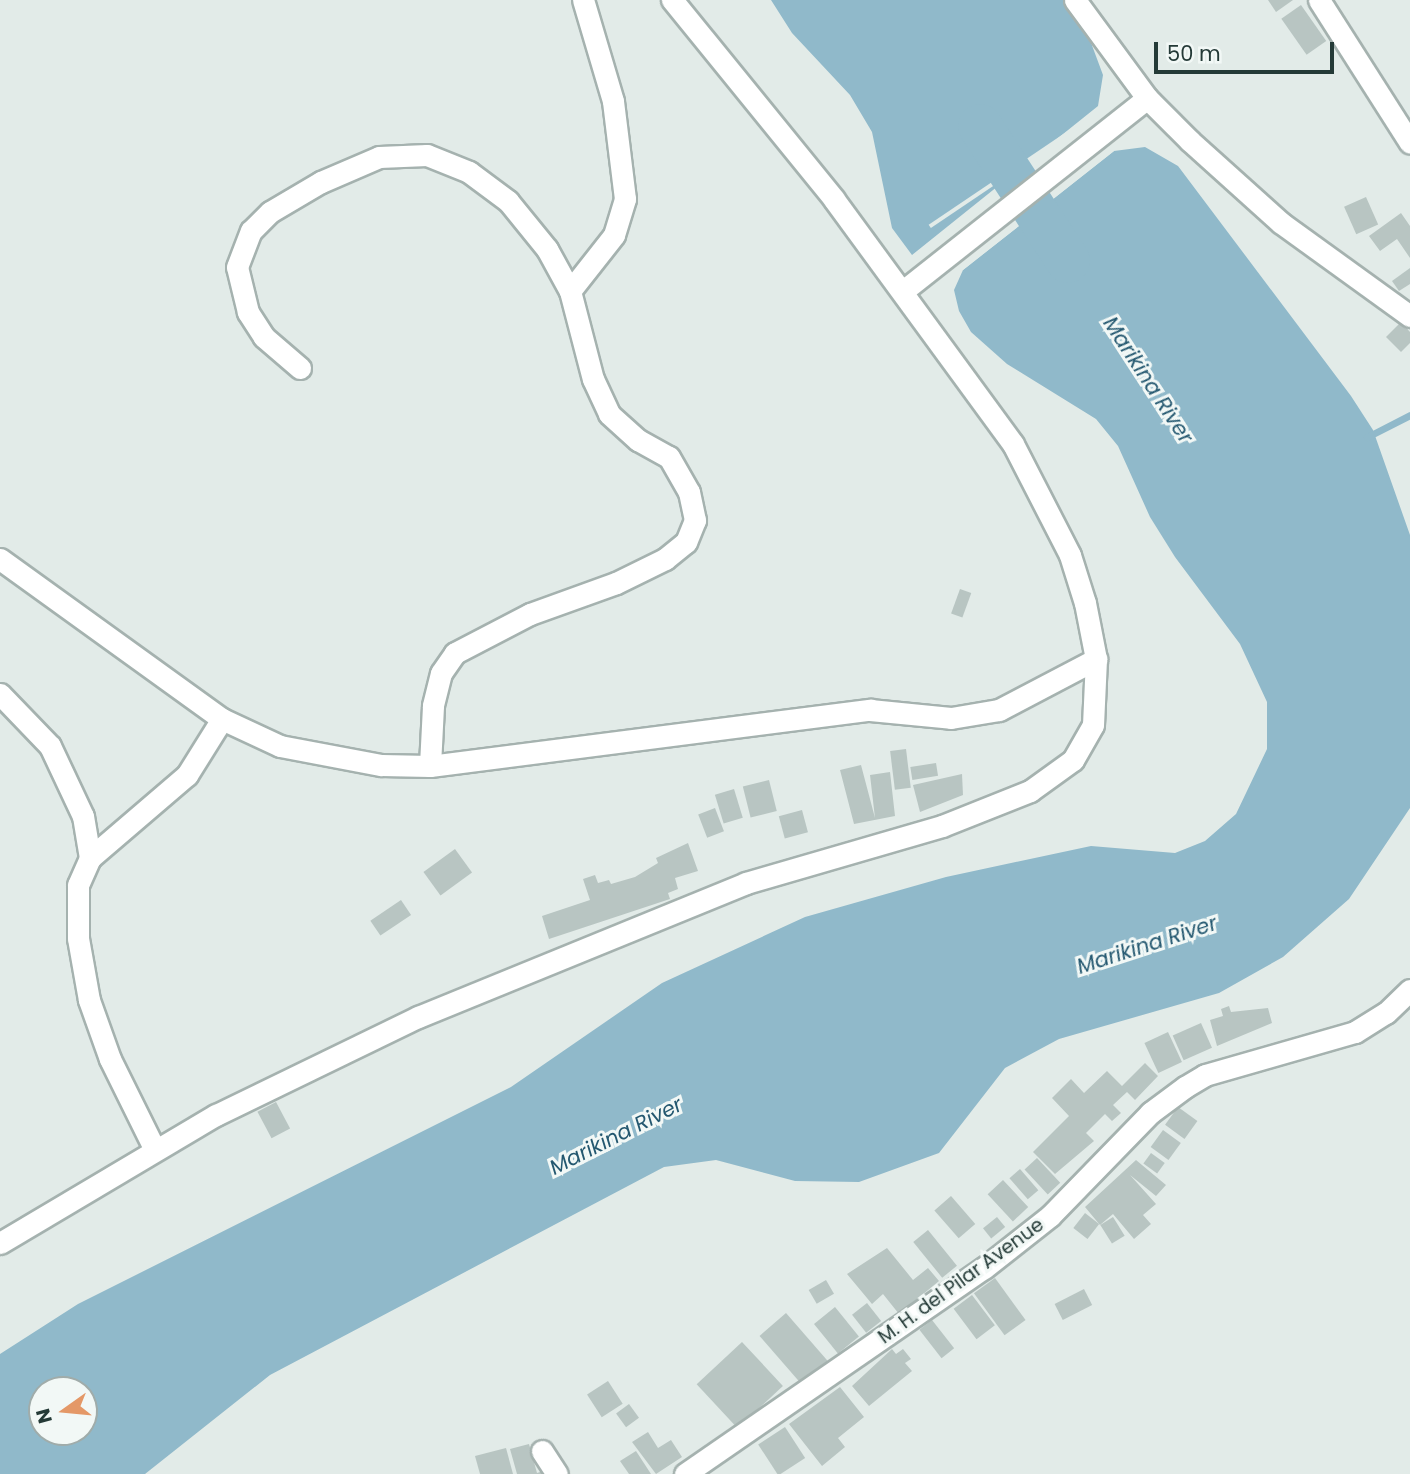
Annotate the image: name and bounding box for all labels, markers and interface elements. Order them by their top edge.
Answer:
scale bar [1158,28,1338,72]
text: 50 m [1167,39,1221,68]
water label: Marikina River [1098,312,1198,448]
water label: Marikina River [1074,911,1220,979]
water label: Marikina River [545,1092,687,1180]
street label: M. H. del Pilar Avenue [874,1213,1048,1349]
north arrow [28,1376,98,1446]
text: N [29,1406,59,1426]

